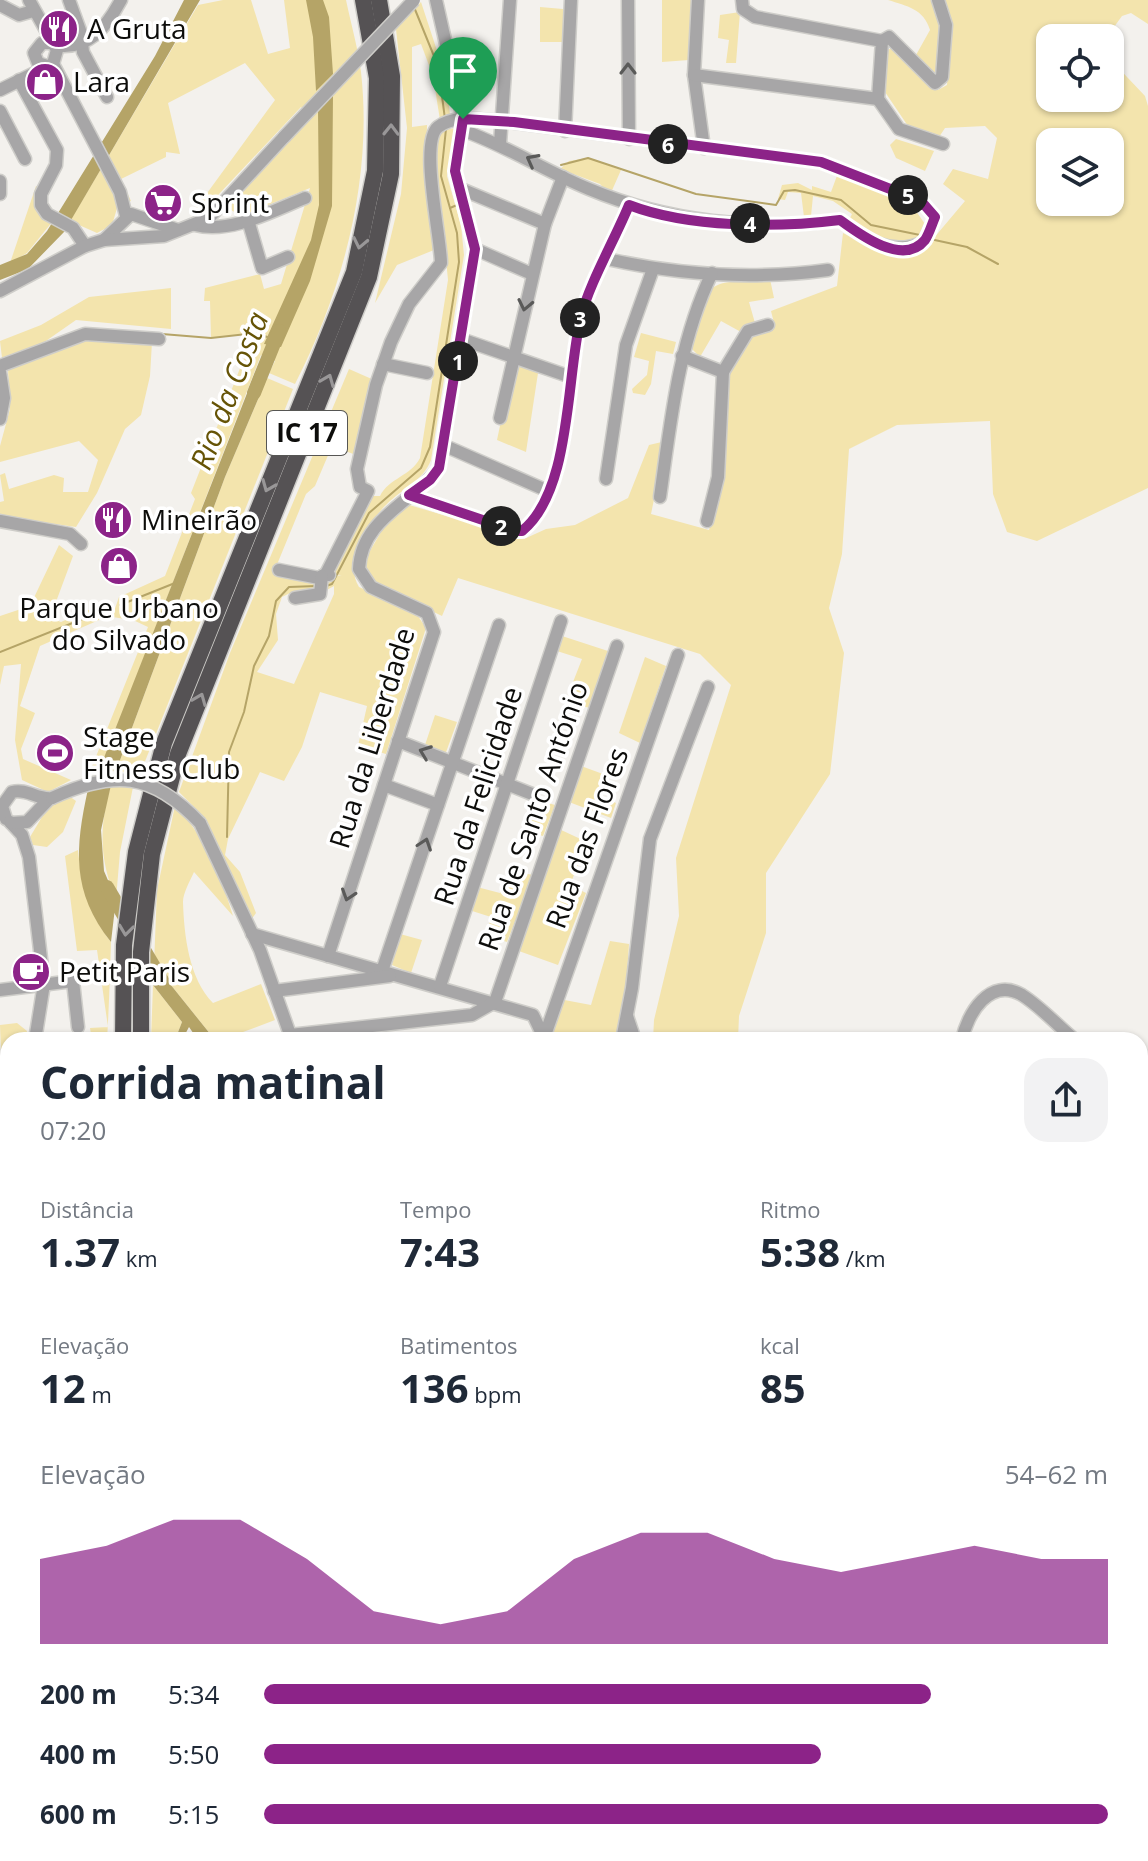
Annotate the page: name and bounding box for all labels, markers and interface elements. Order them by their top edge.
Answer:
restaurant icon: A Gruta [38,8,80,50]
place label: A Gruta [87,9,187,47]
map controls [1036,24,1124,216]
button: locate [1036,24,1124,112]
pin [429,37,497,119]
icon: arrive [441,49,485,93]
shop icon: Lara [24,61,66,103]
place label: Lara [73,62,130,100]
one-way arrow [619,62,637,75]
one-way arrow [382,123,400,136]
pin: 6 [648,124,688,164]
button: layers [1036,128,1124,216]
text: 6 [662,129,674,159]
one-way arrow [525,155,540,170]
pin: 5 [888,175,928,215]
text: 5 [902,180,914,210]
supermarket icon: Sprint [142,182,184,224]
place label: Sprint [191,183,269,221]
pin: 4 [730,203,770,243]
text: 4 [744,208,756,238]
one-way arrow [352,236,369,249]
one-way arrow [517,298,534,311]
pin: 3 [560,298,600,338]
text: 3 [574,303,586,333]
water label: Rio da Costa [180,306,277,475]
pin: 1 [438,341,478,381]
text: 1 [452,346,464,376]
one-way arrow [318,374,335,388]
road number: IC 17 [267,411,347,455]
one-way arrow [261,478,278,492]
restaurant icon: Mineirão [92,499,134,541]
place label: Mineirão [141,500,257,538]
pin: 2 [481,506,521,546]
text: 2 [495,511,507,541]
shop icon: Parque Urbano do Silvado [98,545,140,587]
place label: Parque Urbano do Silvado [19,588,219,658]
street label: Rua da Liberdade [319,623,423,853]
street label: Rua de Santo António [468,676,596,955]
street label: Rua da Felicidade [424,682,530,910]
one-way arrow [190,693,206,707]
place label: Stage Fitness Club [83,717,240,787]
sports icon: Stage Fitness Club [34,732,76,774]
street label: Rua das Flores [536,742,636,933]
one-way arrow [419,745,433,762]
one-way arrow [416,838,432,852]
one-way arrow [341,887,357,901]
one-way arrow [118,923,135,936]
cafe icon: Petit Paris [10,951,52,993]
place label: Petit Paris [59,952,190,990]
text: Corrida matinal [40,1052,386,1112]
button: share [1024,1058,1108,1142]
text: 07:20 [40,1112,106,1148]
text: Distância [40,1194,134,1224]
text: Tempo [400,1194,472,1224]
text: Ritmo [760,1194,821,1224]
text: 1.37 [40,1224,120,1279]
text: 7:43 [400,1224,480,1279]
text: 5:38 [760,1224,840,1279]
text: km [120,1243,158,1273]
text: /km [840,1243,886,1273]
text: Elevação [40,1330,129,1360]
text: Batimentos [400,1330,518,1360]
text: kcal [760,1330,800,1360]
text: 12 [40,1360,86,1415]
text: 136 [400,1360,469,1415]
text: 85 [760,1360,806,1415]
text: m [86,1379,112,1409]
text: bpm [469,1379,522,1409]
text: Elevação [40,1456,146,1492]
text: 54–62 m [1005,1456,1108,1492]
text: 200 m [40,1676,117,1712]
text: 5:34 [168,1676,219,1712]
text: 400 m [40,1736,117,1772]
text: 5:50 [168,1736,219,1772]
text: 600 m [40,1796,117,1832]
text: 5:15 [168,1796,219,1832]

